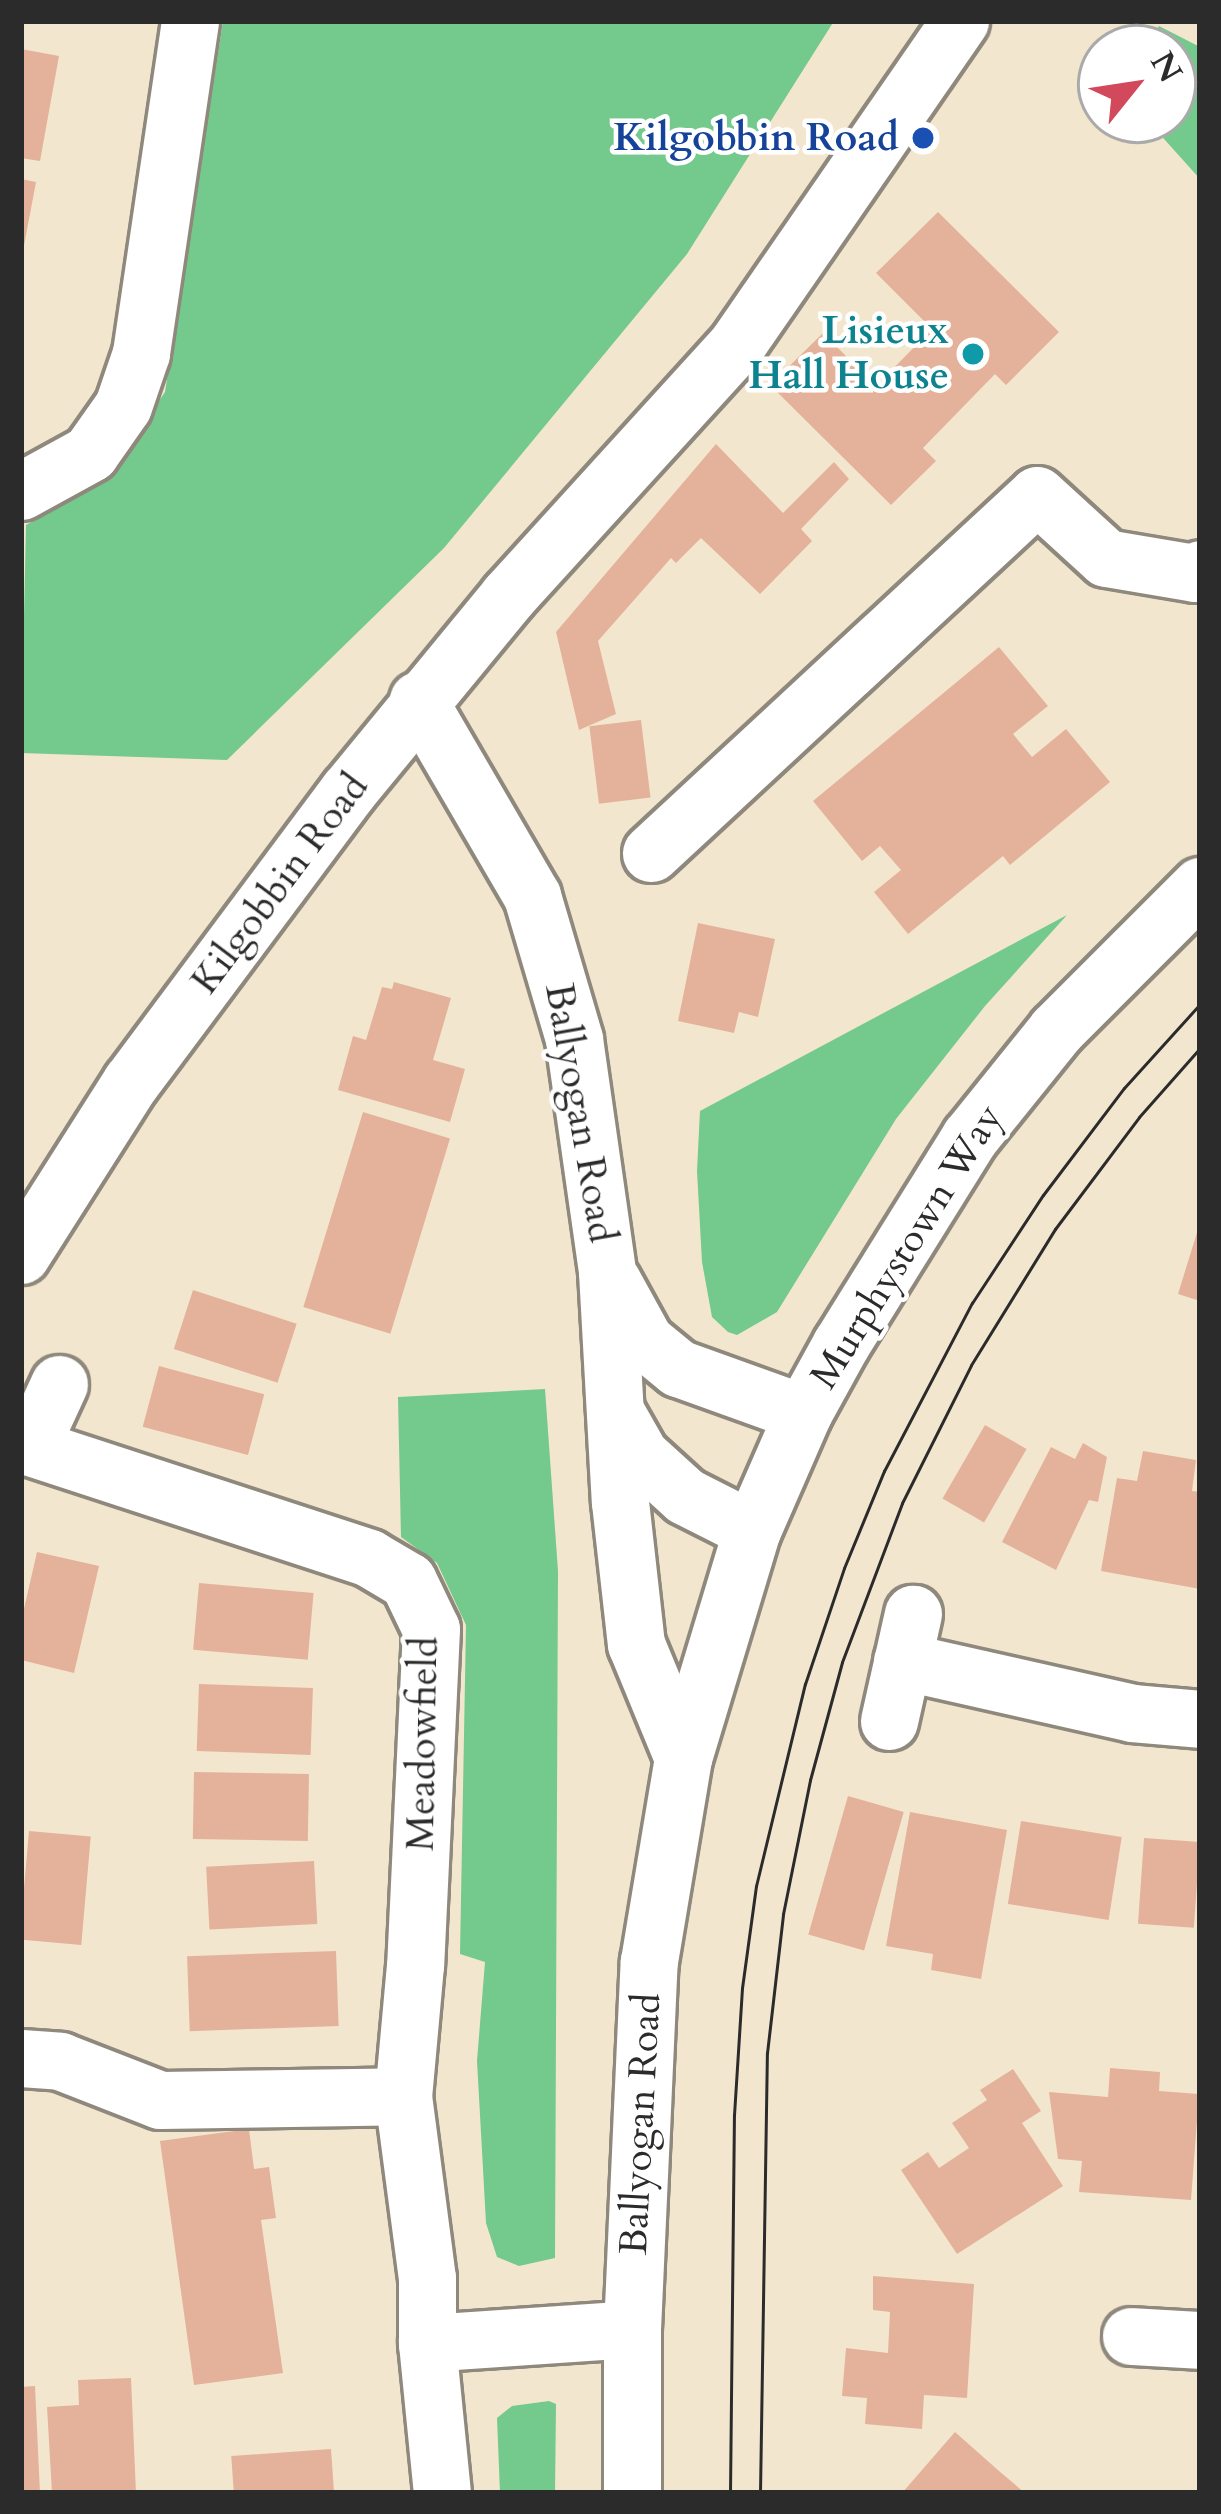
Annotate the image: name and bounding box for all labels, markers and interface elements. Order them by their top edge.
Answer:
north arrow [1077,24,1197,144]
text: N [1139,44,1193,91]
place label: Kilgobbin Road [613,115,899,161]
marker: Kilgobbin Road [910,125,936,151]
place label: Lisieux Hall House [748,309,949,400]
marker: Lisieux Hall House [960,341,986,367]
street label: Kilgobbin Road [182,764,378,1004]
street label: Ballyogan Road [534,980,626,1246]
street label: Murphystown Way [801,1096,1013,1398]
street label: Meadowfield [398,1636,448,1852]
street label: Ballyogan Road [611,1992,671,2256]

